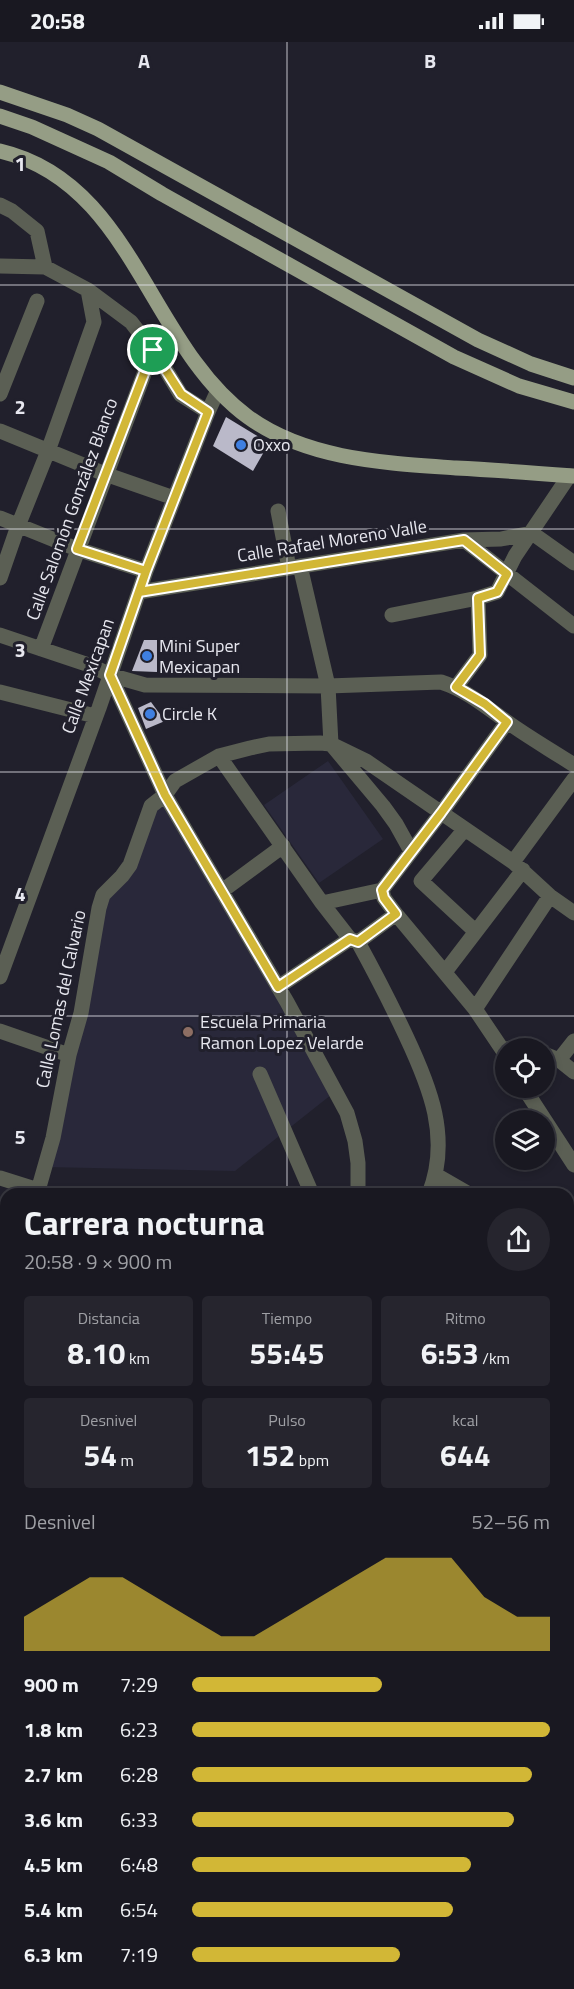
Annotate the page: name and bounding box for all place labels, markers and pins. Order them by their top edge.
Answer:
pin [127,324,178,375]
place label: Oxxo [253,431,290,458]
marker: Oxxo [234,438,248,452]
place label: Mini Super Mexicapan [159,632,240,680]
marker: Mini Super Mexicapan [140,649,154,663]
place label: Circle K [162,700,217,727]
marker: Circle K [143,707,157,721]
place label: Escuela Primaria Ramon Lopez Velarde [200,1008,364,1056]
marker: Escuela Primaria Ramon Lopez Velarde [181,1025,195,1039]

